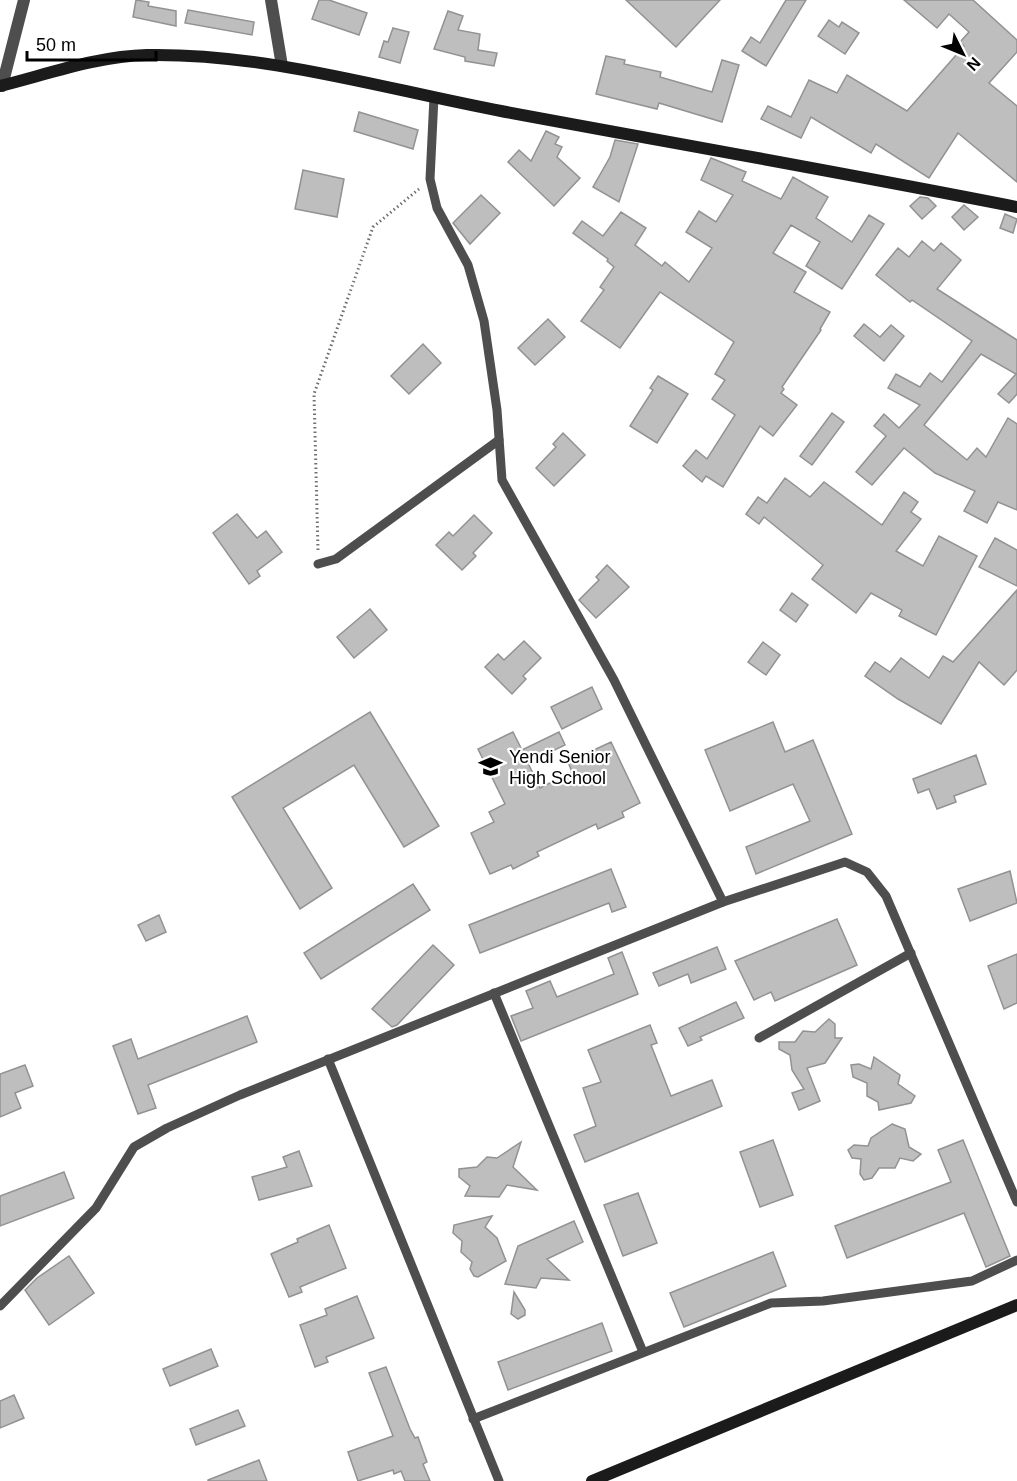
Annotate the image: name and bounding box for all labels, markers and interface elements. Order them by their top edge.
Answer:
scale bar [27,24,156,62]
north arrow [933,24,993,84]
text: 50 m [36,35,76,55]
text: N [963,54,984,74]
place label: Yendi Senior High School [509,747,610,788]
school or university icon: Yendi Senior High School [478,754,504,780]

